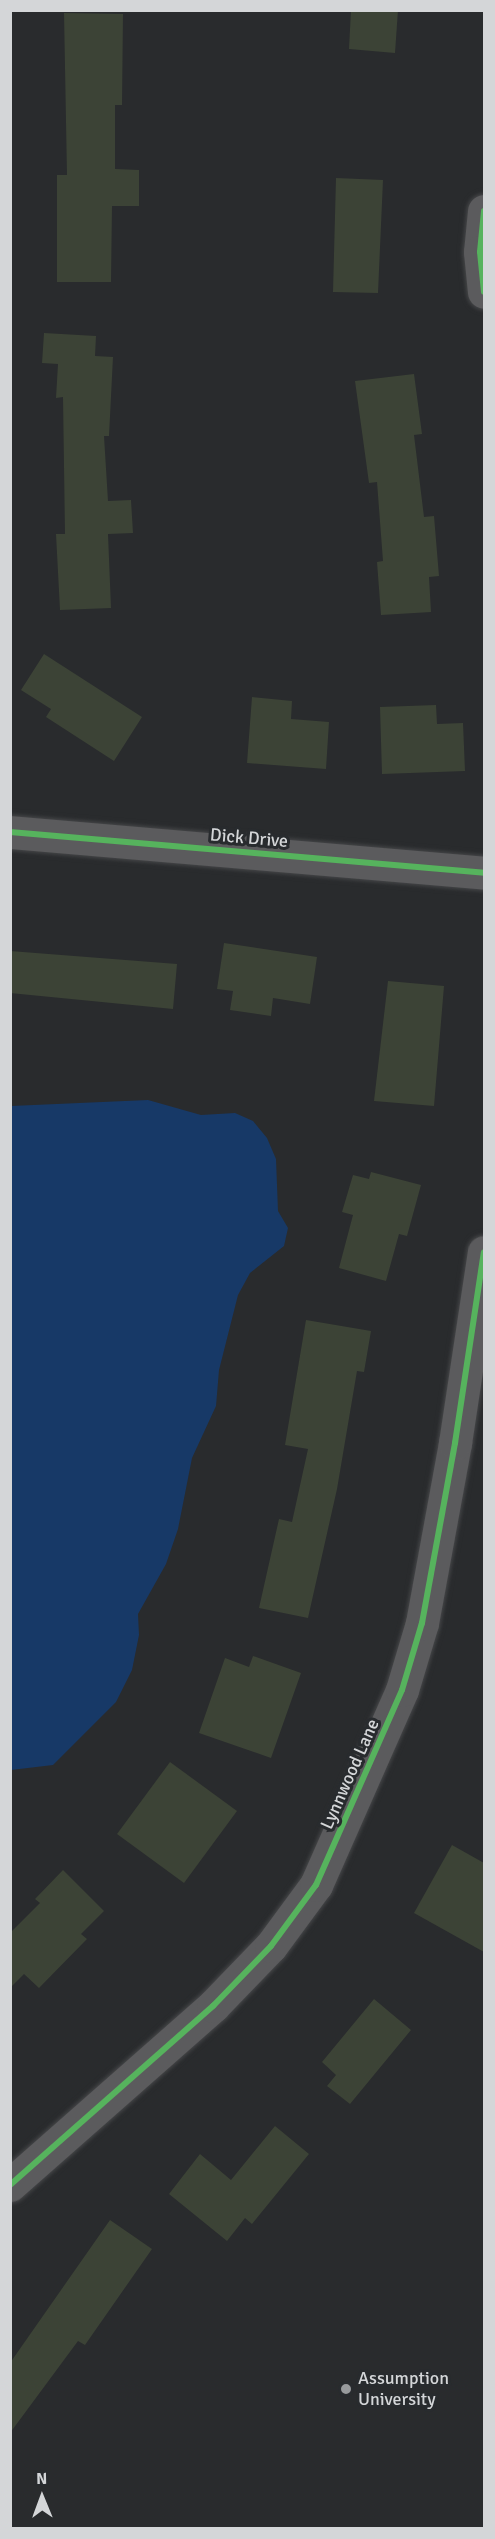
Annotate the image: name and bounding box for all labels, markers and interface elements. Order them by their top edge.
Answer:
street label: Dick Drive [209,824,289,852]
street label: Lynnwood Lane [316,1715,384,1833]
place label: Assumption University [358,2368,449,2410]
marker: Assumption University [339,2382,353,2396]
north arrow [12,2467,72,2527]
text: N [36,2469,47,2489]

